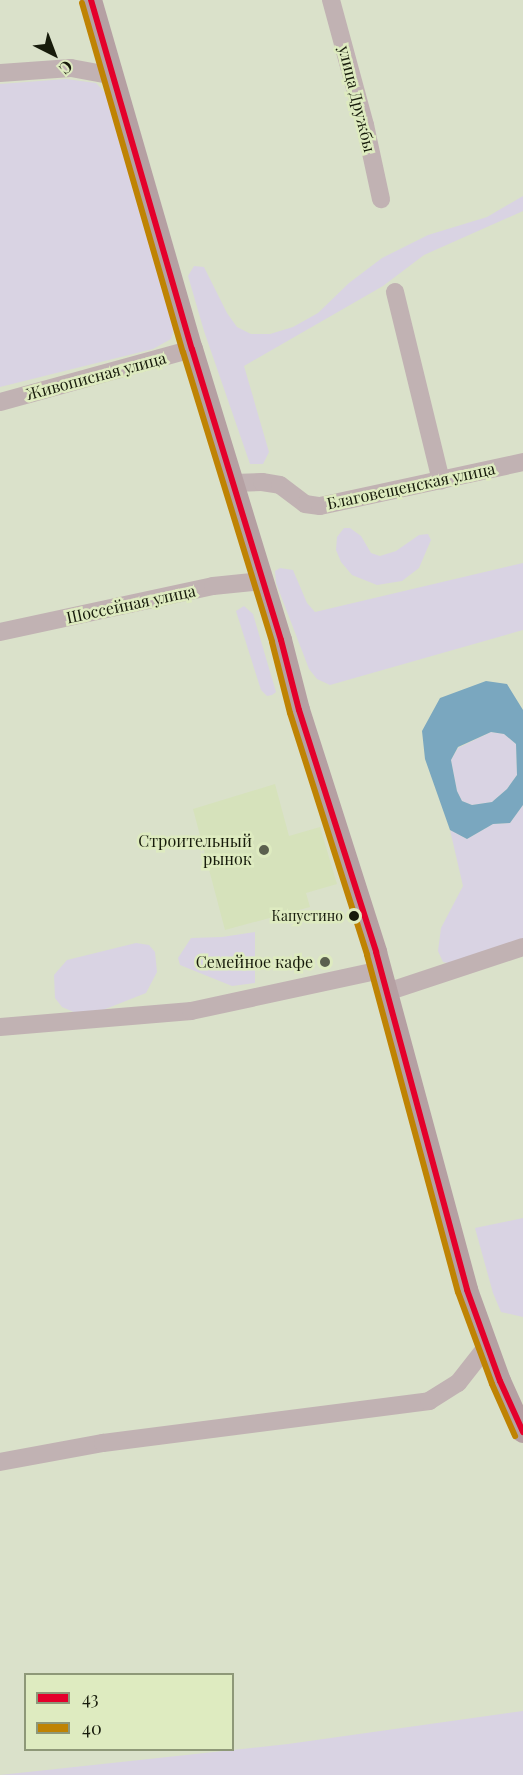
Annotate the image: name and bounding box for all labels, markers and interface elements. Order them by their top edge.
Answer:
north arrow [24,24,84,84]
street label: улица Дружбы [335,44,379,154]
text: С [55,56,78,79]
street label: Живописная улица [24,348,168,404]
street label: Благовещенская улица [325,459,497,513]
street label: Шоссейная улица [65,581,197,627]
place label: Строительный рынок [138,831,252,869]
marker: Строительный рынок [257,843,271,857]
place label: Капустино [272,908,343,924]
marker: Капустино [348,910,360,922]
place label: Семейное кафе [196,952,313,972]
marker: Семейное кафе [318,955,332,969]
legend [24,1673,234,1751]
text: 43 [82,1686,99,1710]
text: 40 [82,1716,102,1740]

